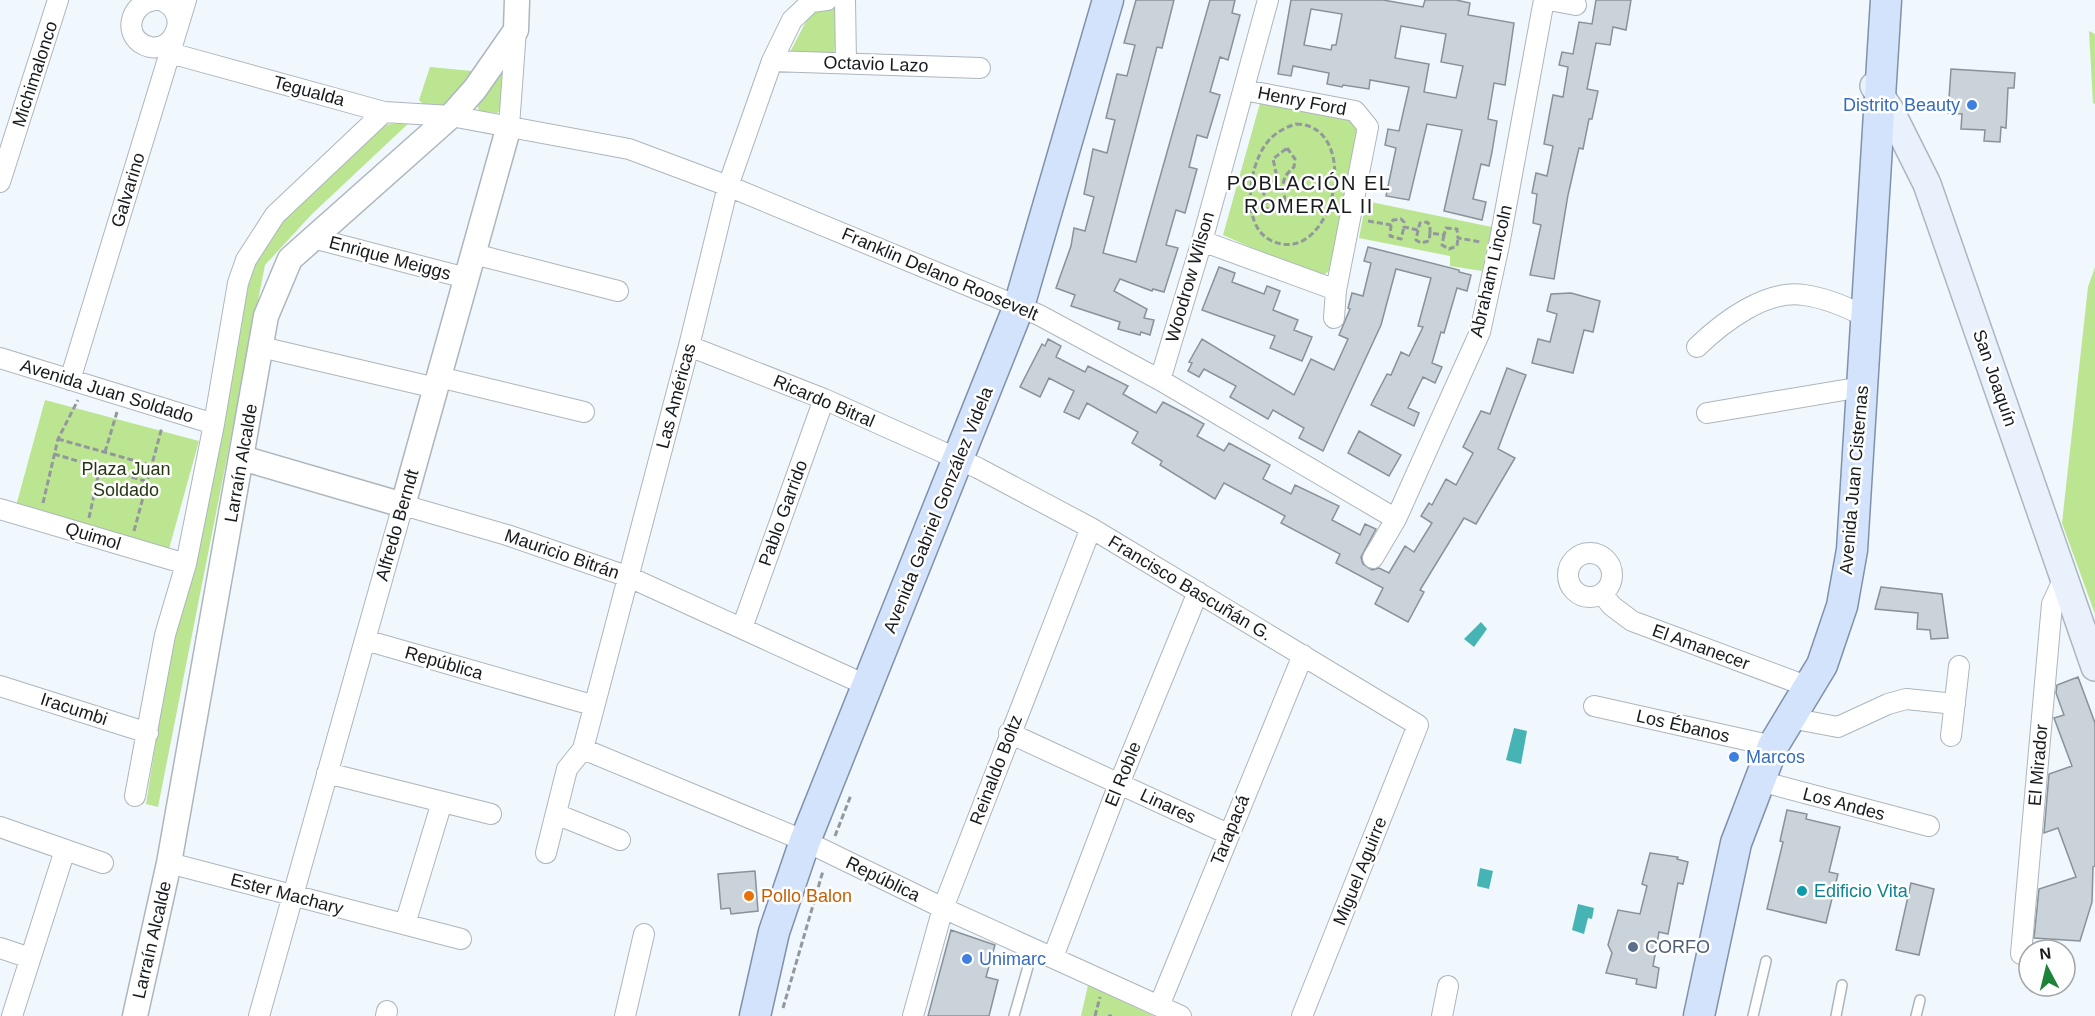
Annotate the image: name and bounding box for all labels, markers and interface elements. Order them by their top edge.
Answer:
street label: Michimalonco [8,19,62,129]
street label: Octavio Lazo [823,52,929,76]
street label: Tegualda [271,72,348,110]
street label: Henry Ford [1256,83,1348,119]
place label: Distrito Beauty [1843,95,1960,115]
marker: Distrito Beauty [1965,98,1979,112]
street label: Galvarino [107,150,149,230]
district label: POBLACIÓN EL ROMERAL II [1227,172,1391,217]
street label: Abraham Lincoln [1466,203,1516,339]
street label: Woodrow Wilson [1162,209,1218,345]
street label: Franklin Delano Roosevelt [839,224,1041,324]
street label: Enrique Meiggs [327,232,453,284]
street label: San Joaquín [1969,327,2021,429]
street label: Las Américas [652,341,700,451]
street label: Avenida Juan Soldado [18,355,196,427]
street label: Ricardo Bitral [770,371,878,431]
street label: Avenida Gabriel González Videla [879,383,997,636]
street label: Avenida Juan Cisternas [1836,385,1872,575]
street label: Larraín Alcalde [221,402,261,524]
street label: Pablo Garrido [755,457,811,569]
park label: Plaza Juan Soldado [81,459,171,500]
street label: Alfredo Berndt [372,467,422,583]
street label: Quimol [63,518,123,554]
street label: Mauricio Bitrán [502,525,622,583]
street label: Francisco Bascuñán G. [1105,531,1275,645]
street label: El Amanecer [1650,620,1752,674]
street label: República [403,642,486,684]
street label: Iracumbi [38,689,110,729]
street label: Los Ébanos [1634,706,1732,746]
street label: Reinaldo Boltz [966,712,1026,828]
street label: El Mirador [2024,723,2052,807]
street label: El Roble [1101,739,1145,809]
place label: Marcos [1746,747,1805,767]
marker: Marcos [1727,750,1741,764]
street label: Los Andes [1801,783,1887,825]
street label: Linares [1137,784,1199,828]
street label: Tarapacá [1207,791,1254,868]
street label: Miguel Aguirre [1329,814,1391,928]
street label: República [843,852,924,906]
street label: Ester Machary [228,869,346,919]
street label: Larraín Alcalde [129,879,175,1001]
place label: Edificio Vita [1814,881,1909,901]
marker: Edificio Vita [1795,884,1809,898]
place label: Pollo Balon [761,886,852,906]
marker: Pollo Balon [742,889,756,903]
place label: CORFO [1645,937,1710,957]
north arrow [2017,938,2077,998]
marker: CORFO [1626,940,1640,954]
text: N [2038,944,2052,963]
place label: Unimarc [979,949,1046,969]
marker: Unimarc [960,952,974,966]

